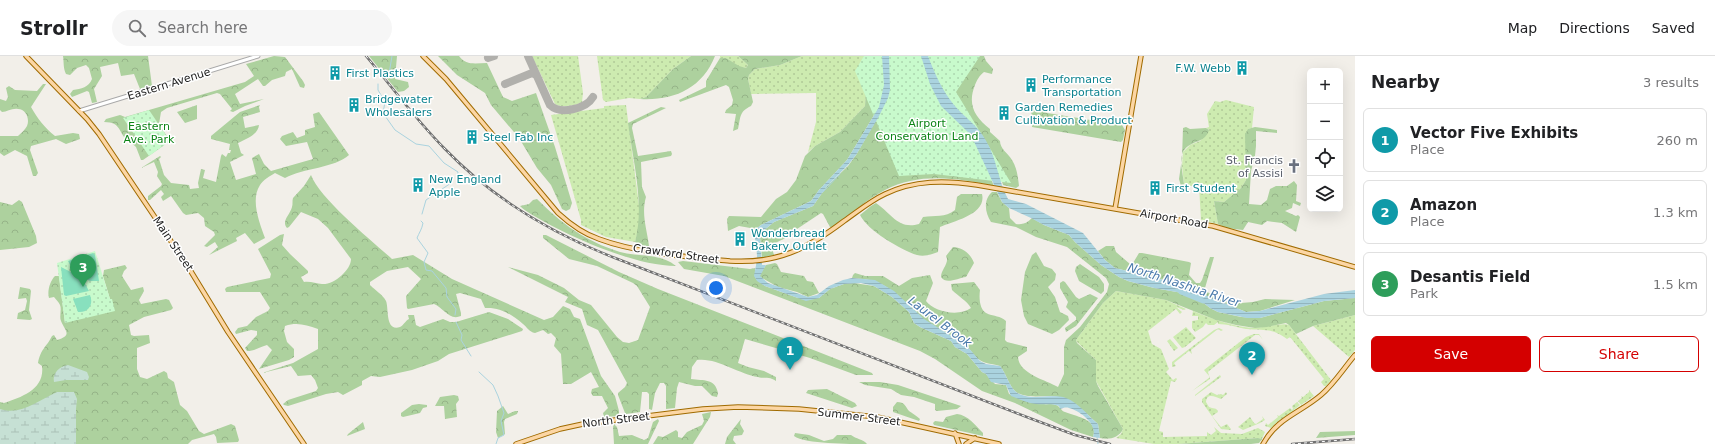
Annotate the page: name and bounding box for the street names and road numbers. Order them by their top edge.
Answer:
street label: Eastern Avenue [126,65,212,103]
street label: Airport Road [1139,207,1209,231]
street label: Main Street [150,214,196,274]
street label: Crawford Street [632,242,721,267]
street label: Summer Street [817,405,902,429]
street label: North Street [582,409,651,431]

